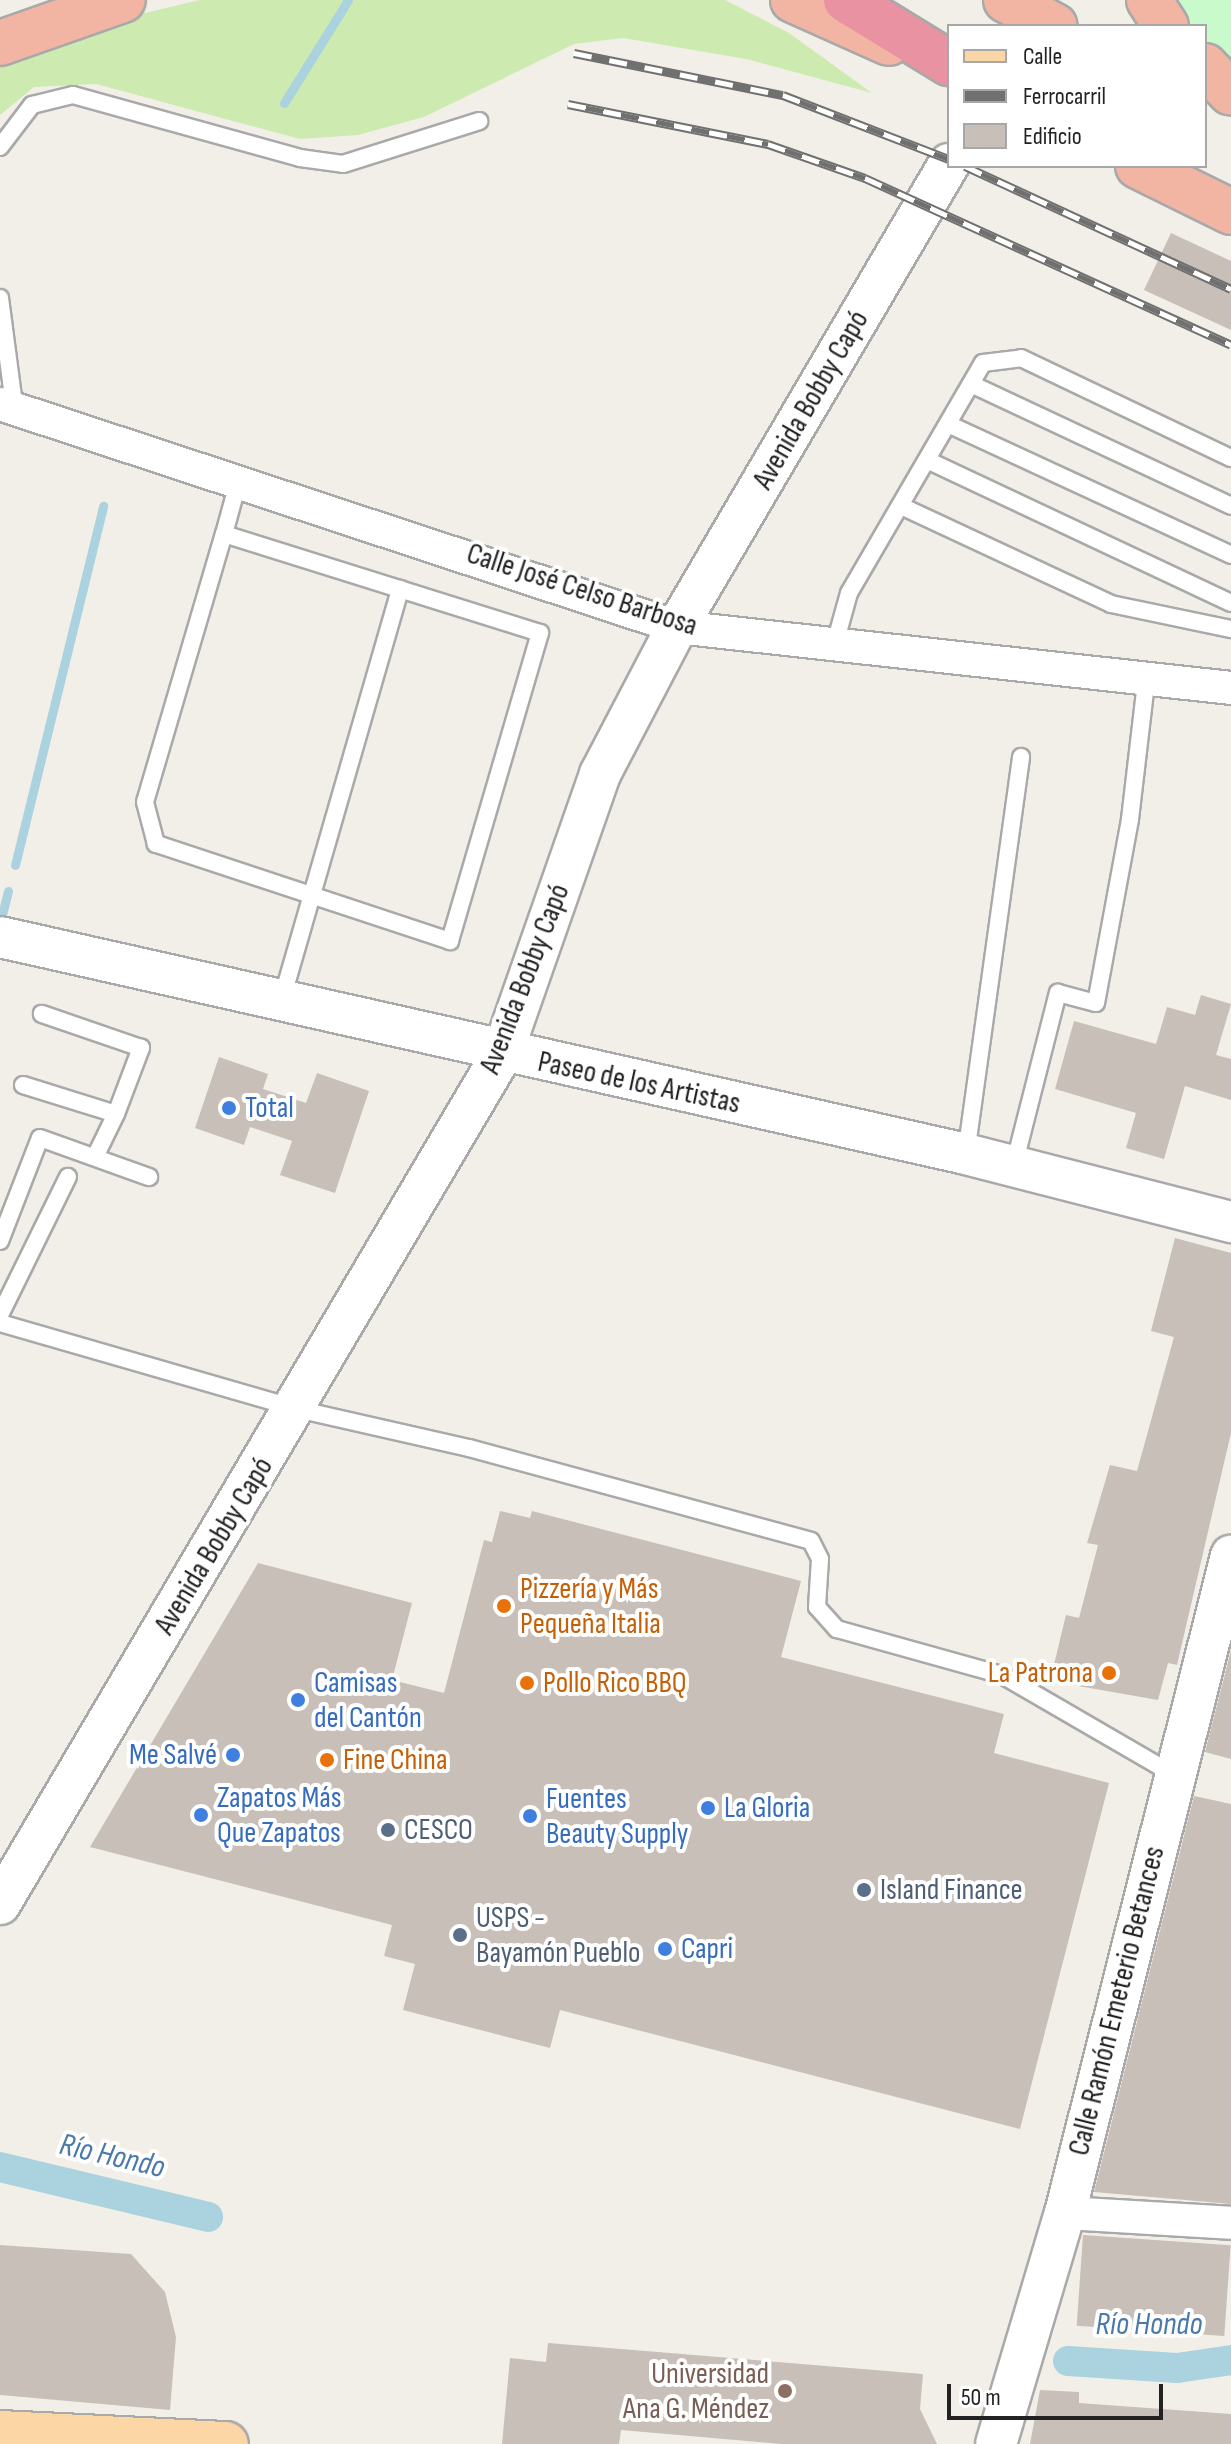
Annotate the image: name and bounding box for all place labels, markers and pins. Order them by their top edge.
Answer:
place label: Total [245,1090,294,1126]
marker: Total [220,1099,238,1117]
place label: Pizzería y Más Pequeña Italia [520,1571,661,1642]
marker: Pizzería y Más Pequeña Italia [495,1597,513,1615]
place label: La Patrona [988,1655,1093,1691]
marker: La Patrona [1100,1664,1118,1682]
place label: Camisas del Cantón [314,1665,422,1736]
place label: Pollo Rico BBQ [543,1665,687,1701]
marker: Pollo Rico BBQ [518,1674,536,1692]
marker: Camisas del Cantón [289,1691,307,1709]
place label: Me Salvé [129,1737,217,1773]
place label: Fine China [343,1742,447,1778]
marker: Me Salvé [224,1746,242,1764]
marker: Fine China [318,1751,336,1769]
place label: Zapatos Más Que Zapatos [217,1780,342,1850]
place label: Fuentes Beauty Supply [546,1781,688,1852]
place label: La Gloria [724,1790,810,1826]
marker: La Gloria [699,1799,717,1817]
marker: Zapatos Más Que Zapatos [192,1806,210,1824]
marker: Fuentes Beauty Supply [521,1807,539,1825]
place label: CESCO [404,1812,473,1848]
marker: CESCO [379,1821,397,1839]
place label: Island Finance [880,1872,1023,1908]
marker: Island Finance [855,1881,873,1899]
place label: USPS - Bayamón Pueblo [476,1900,641,1970]
marker: USPS - Bayamón Pueblo [451,1926,469,1944]
place label: Capri [681,1931,733,1967]
marker: Capri [656,1940,674,1958]
place label: Universidad Ana G. Méndez [623,2356,769,2426]
marker: Universidad Ana G. Méndez [776,2382,794,2400]

